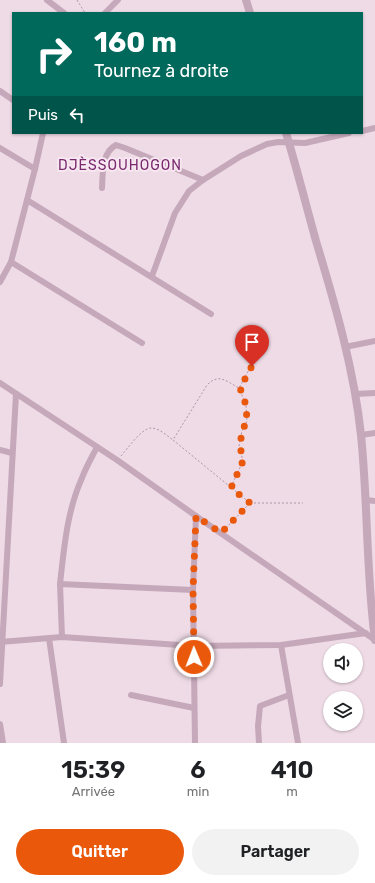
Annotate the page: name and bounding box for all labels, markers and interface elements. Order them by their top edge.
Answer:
text: 160 m [94,26,177,59]
icon: right [28,28,80,80]
text: Tournez à droite [94,60,229,82]
icon: left [66,104,88,126]
text: Puis [28,106,58,124]
district label: DJÈSSOUHOGON [58,156,182,174]
pin [235,325,269,366]
icon: arrive [241,331,263,353]
position arrow [173,636,215,678]
map controls [323,643,363,731]
button: sound [323,643,363,683]
button: layers [323,691,363,731]
text: 15:39 [61,756,125,784]
text: 6 [190,756,206,784]
text: 410 [271,756,314,784]
text: Arrivée [72,784,115,799]
text: min [187,784,209,799]
text: m [286,784,298,799]
button: Quitter [16,829,184,875]
button: Partager [192,829,359,875]

